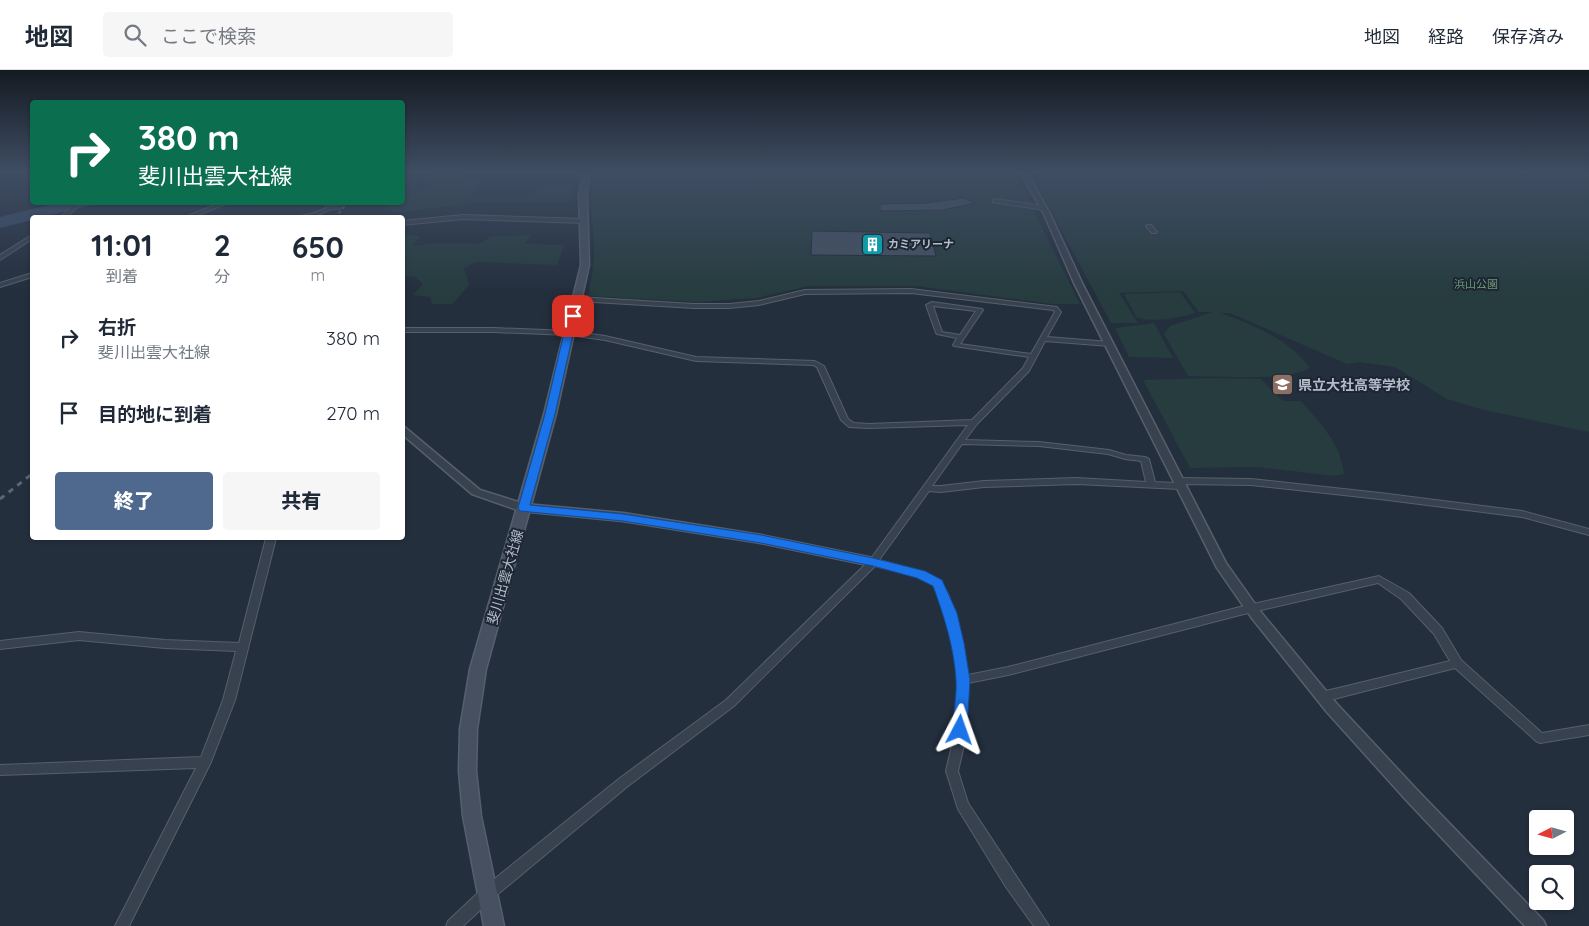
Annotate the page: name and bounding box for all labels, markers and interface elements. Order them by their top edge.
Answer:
search box [103,12,453,57]
text: 地図 [25,21,73,51]
icon: search [121,21,149,49]
text: ここで検索 [161,24,256,48]
text: 地図 [1364,25,1400,48]
text: 経路 [1428,25,1464,48]
text: 保存済み [1492,25,1564,48]
text: 380 m [138,115,240,159]
icon: right [55,120,120,185]
text: 斐川出雲大社線 [138,162,292,190]
text: 11:01 [91,226,153,264]
text: 2 [214,226,231,264]
text: 650 [292,228,344,266]
building icon: カミアリーナ [860,232,884,256]
place label: カミアリーナ [888,237,954,251]
text: m [311,265,325,285]
text: 到着 [106,266,138,286]
text: 分 [214,266,230,286]
park label: 浜山公園 [1454,277,1498,291]
pin [552,295,594,337]
icon: arrive [559,302,587,330]
text: 右折 [98,315,136,339]
icon: right [55,324,83,352]
text: 380 m [326,326,380,350]
text: 斐川出雲大社線 [98,342,210,362]
school or university icon: 県立大社高等学校 [1270,373,1294,397]
place label: 県立大社高等学校 [1298,376,1410,394]
icon: arrive [55,399,83,427]
text: 270 m [326,401,380,425]
text: 目的地に到着 [98,402,212,426]
button: 終了 [55,472,213,530]
button: 共有 [223,472,380,530]
street label: 斐川出雲大社線 [483,527,527,627]
position arrow [933,703,985,755]
north arrow [1529,810,1574,855]
map controls [1529,810,1574,910]
button: search [1529,865,1574,910]

